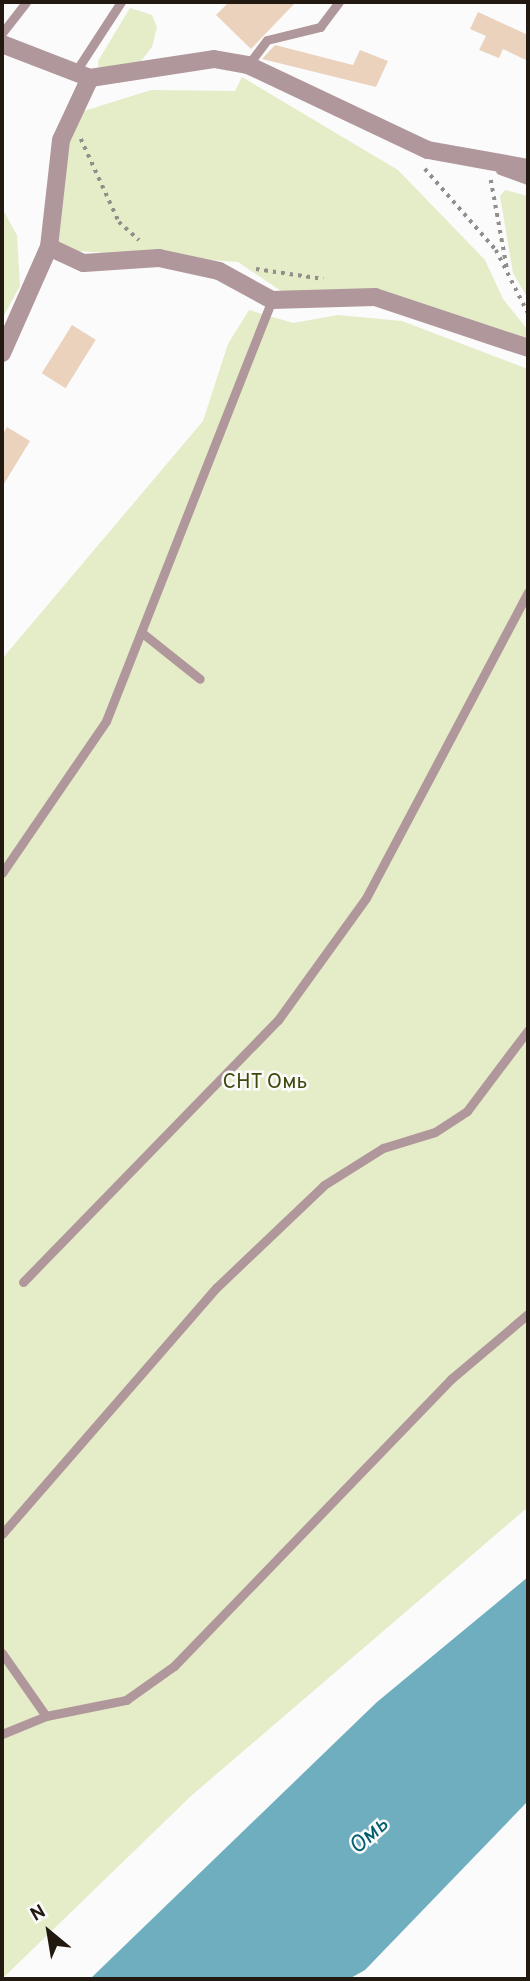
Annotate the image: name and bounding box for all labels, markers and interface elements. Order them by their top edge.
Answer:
park label: СНТ Омь [222,1070,308,1096]
water label: Омь [345,1812,395,1862]
north arrow [14,1897,84,1967]
text: N [27,1900,50,1928]

